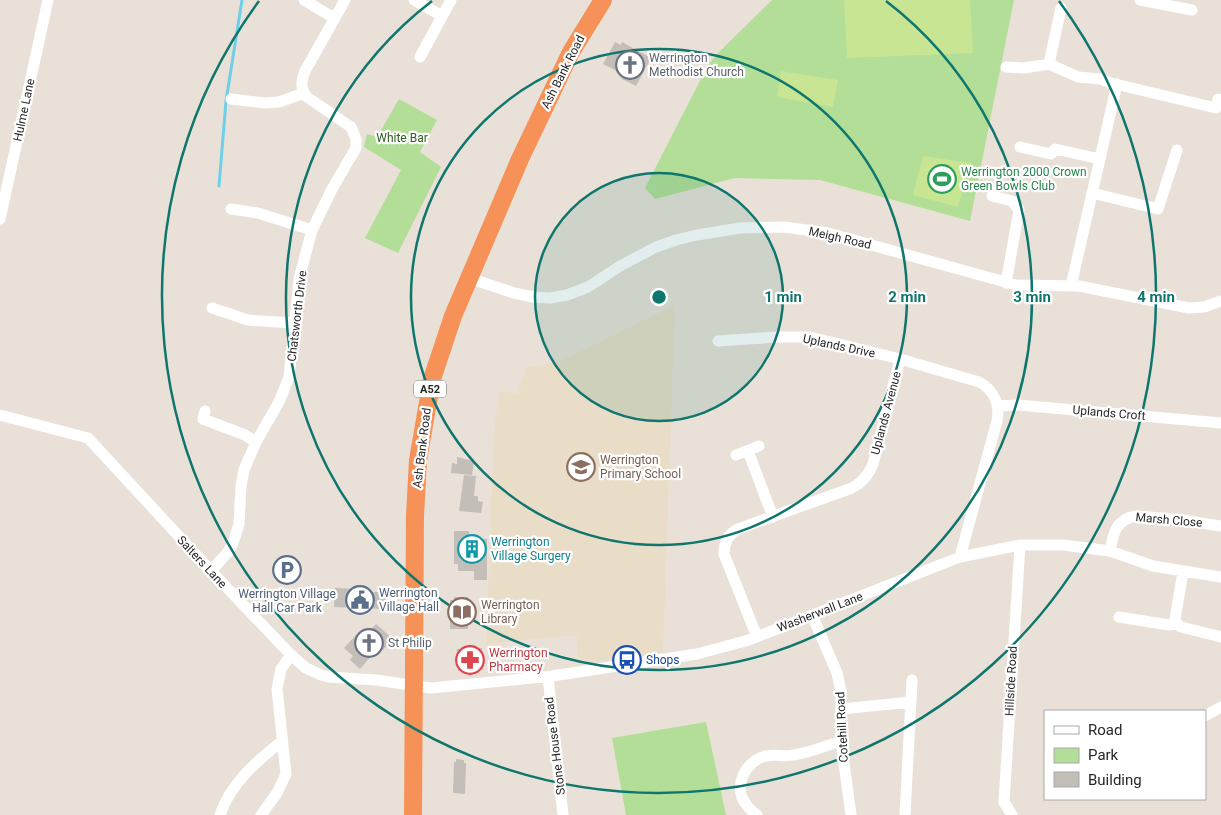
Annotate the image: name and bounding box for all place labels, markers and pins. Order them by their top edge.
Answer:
church icon: Werrington Methodist Church [615,50,645,80]
place label: Werrington Methodist Church [649,51,744,79]
sports icon: Werrington 2000 Crown Green Bowls Club [927,164,957,194]
place label: Werrington 2000 Crown Green Bowls Club [961,165,1087,193]
centre of rings [650,288,668,306]
school or university icon: Werrington Primary School [566,452,596,482]
place label: Werrington Primary School [600,453,681,481]
building icon: Werrington Village Surgery [457,534,487,564]
place label: Werrington Village Surgery [491,535,571,563]
parking icon: Werrington Village Hall Car Park [272,555,302,585]
public building icon: Werrington Village Hall [345,585,375,615]
place label: Werrington Village Hall [379,586,439,614]
place label: Werrington Village Hall Car Park [238,587,336,615]
library icon: Werrington Library [447,597,477,627]
place label: Werrington Library [481,598,540,626]
church icon: St Philip [354,628,384,658]
place label: St Philip [388,636,432,650]
pharmacy icon: Werrington Pharmacy [455,645,485,675]
bus stop icon: Shops [612,645,642,675]
place label: Werrington Pharmacy [489,646,548,674]
place label: Shops [646,653,680,667]

